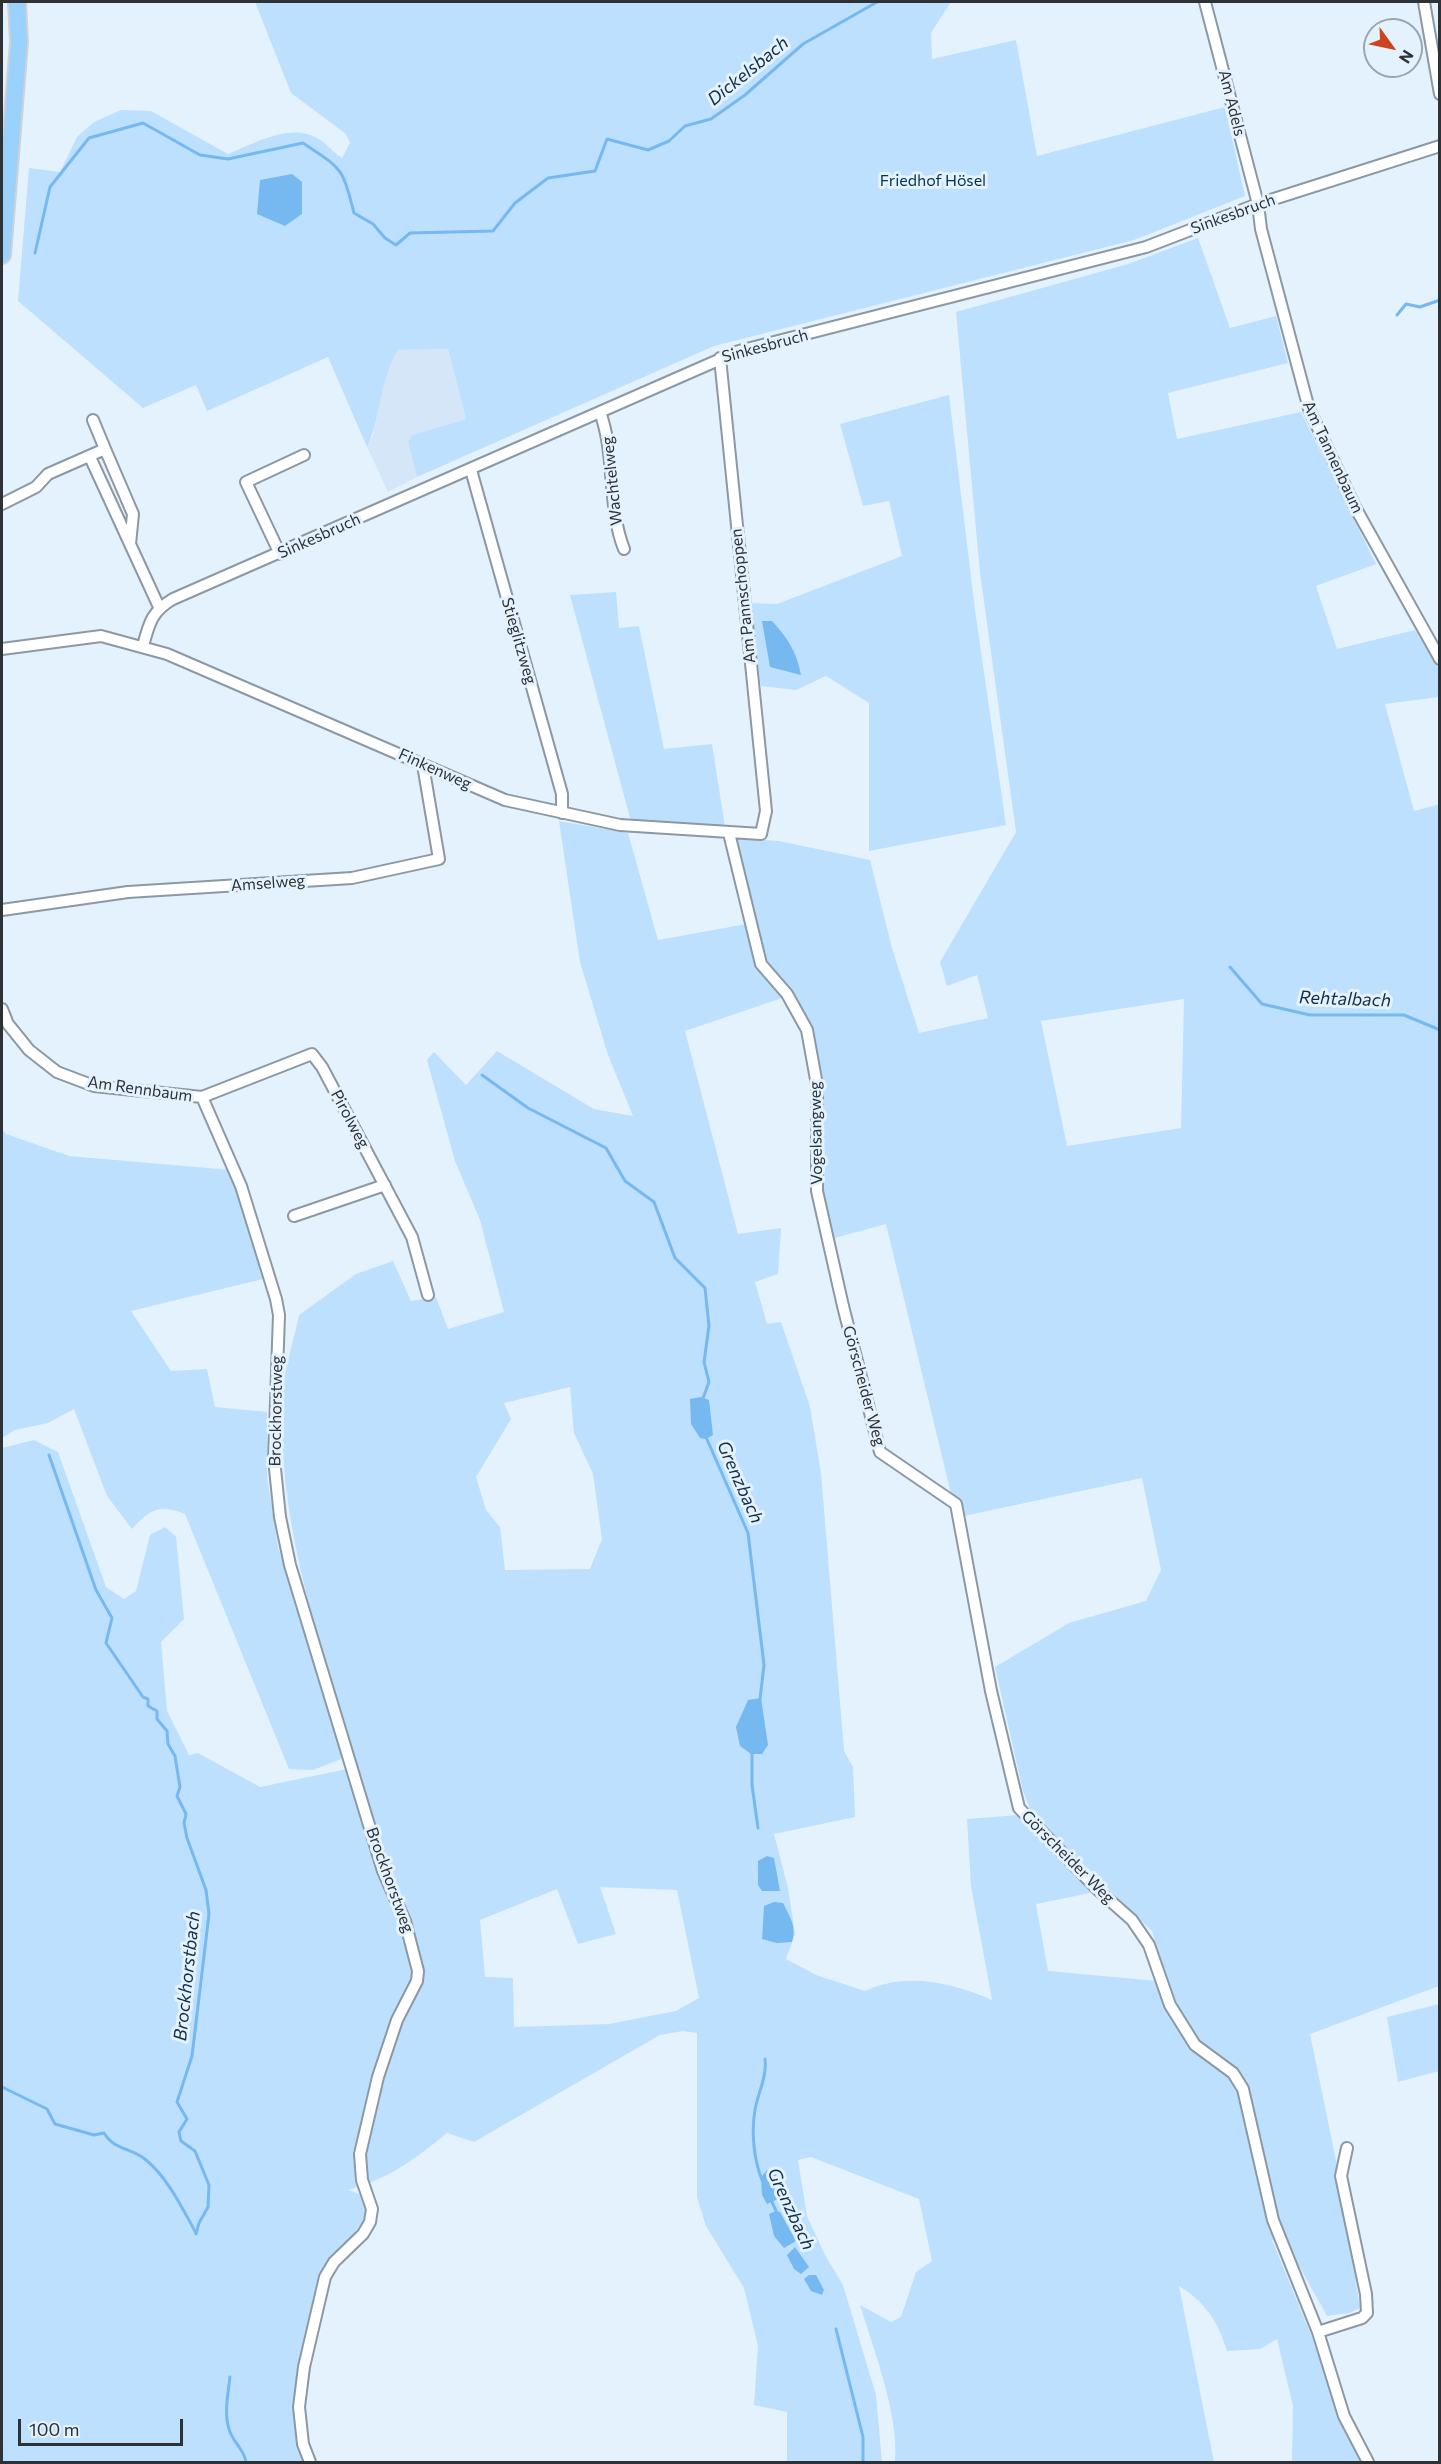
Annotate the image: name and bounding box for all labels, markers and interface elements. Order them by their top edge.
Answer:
north arrow [1363,18,1423,78]
water label: Dickelsbach [703,32,793,110]
text: N [1396,47,1418,67]
street label: Am Adels [1214,68,1250,138]
park label: Friedhof Hösel [880,171,986,191]
street label: Sinkesbruch [1188,190,1278,238]
street label: Sinkesbruch [720,325,810,367]
street label: Am Tannenbaum [1299,398,1367,516]
street label: Wachtelweg [598,435,626,527]
street label: Sinkesbruch [275,509,363,563]
street label: Am Pannschoppen [726,528,760,664]
street label: Stieglitzweg [497,595,541,687]
street label: Finkenweg [396,744,474,794]
street label: Amselweg [230,871,306,895]
water label: Rehtalbach [1299,987,1391,1011]
street label: Am Rennbaum [86,1072,194,1106]
street label: Vogelsangweg [805,1081,827,1185]
street label: Pirolweg [327,1086,373,1152]
street label: Görscheider Weg [839,1324,889,1448]
street label: Brockhorstweg [265,1355,287,1467]
water label: Grenzbach [712,1437,768,1527]
street label: Görscheider Weg [1017,1806,1119,1908]
street label: Brockhorstweg [362,1825,418,1935]
water label: Brockhorstbach [169,1910,205,2042]
water label: Grenzbach [763,2165,819,2253]
scale bar [21,2407,186,2445]
text: 100 m [29,2418,79,2440]

